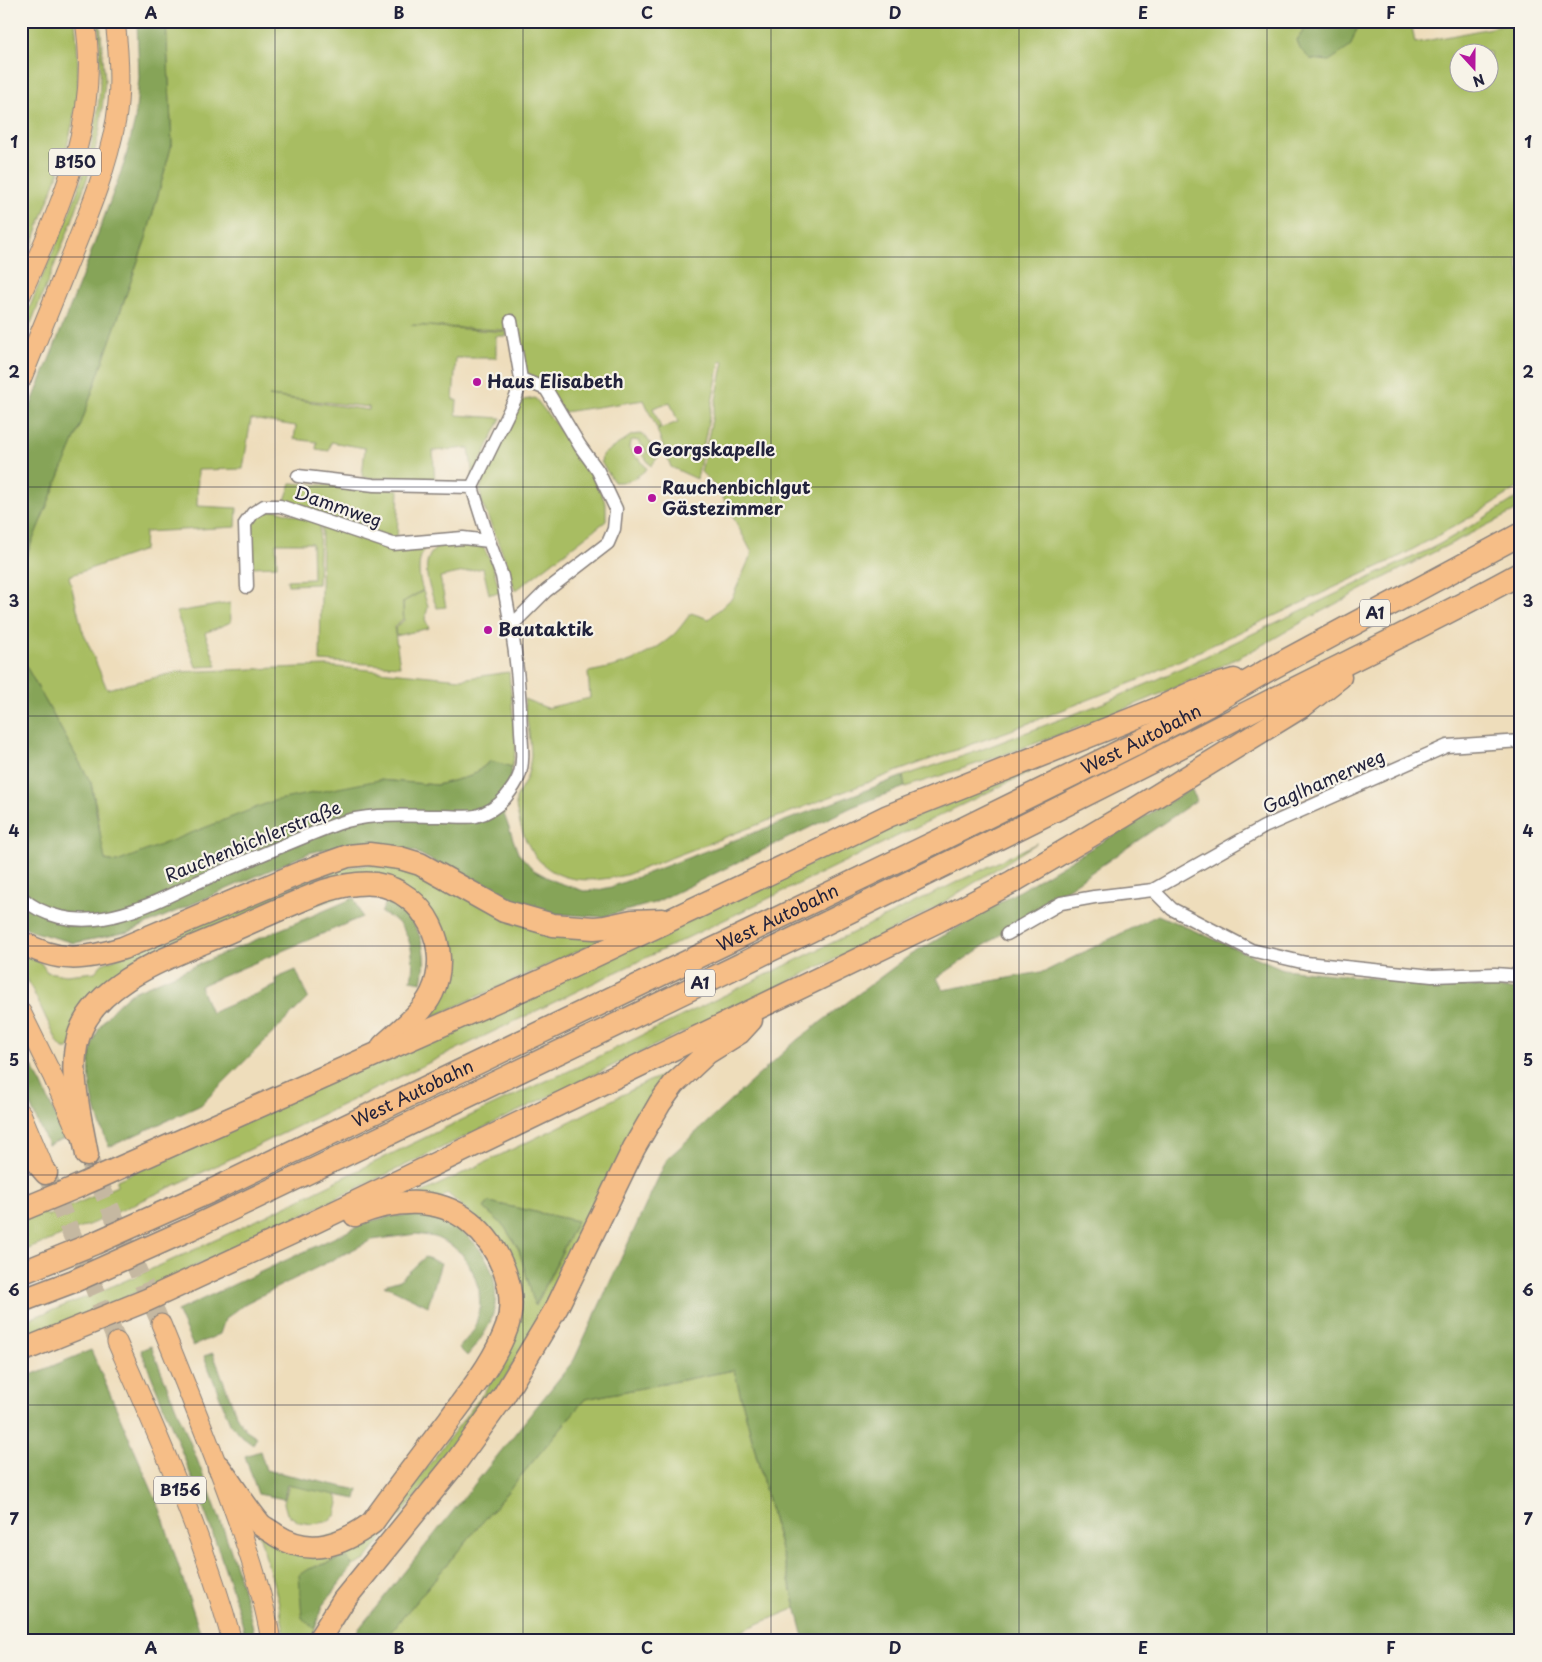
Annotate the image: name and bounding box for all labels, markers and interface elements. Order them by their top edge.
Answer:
text: A [145,0,158,24]
text: B [394,0,405,24]
text: C [641,0,653,24]
text: D [889,0,901,24]
text: E [1138,0,1148,24]
text: F [1386,0,1396,24]
north arrow [1450,42,1500,92]
text: N [1470,69,1488,92]
text: 1 [10,129,18,153]
text: 1 [1524,129,1532,153]
road number: B150 [49,148,101,176]
text: 2 [8,359,20,383]
text: 2 [1522,359,1534,383]
place label: Haus Elisabeth [487,367,624,394]
marker: Haus Elisabeth [471,376,483,388]
place label: Georgskapelle [648,435,775,462]
marker: Georgskapelle [632,444,644,456]
place label: Rauchenbichlgut Gästezimmer [662,473,811,521]
street label: Dammweg [291,478,386,533]
marker: Rauchenbichlgut Gästezimmer [646,492,658,504]
text: 3 [9,588,19,612]
text: 3 [1523,588,1533,612]
road number: A1 [1360,600,1390,626]
place label: Bautaktik [498,615,594,642]
marker: Bautaktik [482,624,494,636]
street label: West Autobahn [1076,696,1206,781]
street label: Gaglhamerweg [1258,742,1389,820]
street label: Rauchenbichlerstraße [160,793,345,888]
text: 4 [9,818,20,842]
text: 4 [1523,818,1534,842]
street label: West Autobahn [712,876,843,958]
road number: A1 [685,970,715,996]
text: 5 [9,1047,19,1071]
text: 5 [1523,1047,1533,1071]
street label: West Autobahn [347,1052,478,1133]
text: 6 [8,1277,20,1301]
text: 6 [1522,1277,1534,1301]
road number: B156 [154,1476,206,1504]
text: 7 [9,1506,19,1530]
text: 7 [1523,1506,1533,1530]
text: A [145,1635,158,1659]
text: B [394,1635,405,1659]
text: C [641,1635,653,1659]
text: D [889,1635,901,1659]
text: E [1138,1635,1148,1659]
text: F [1386,1635,1396,1659]

